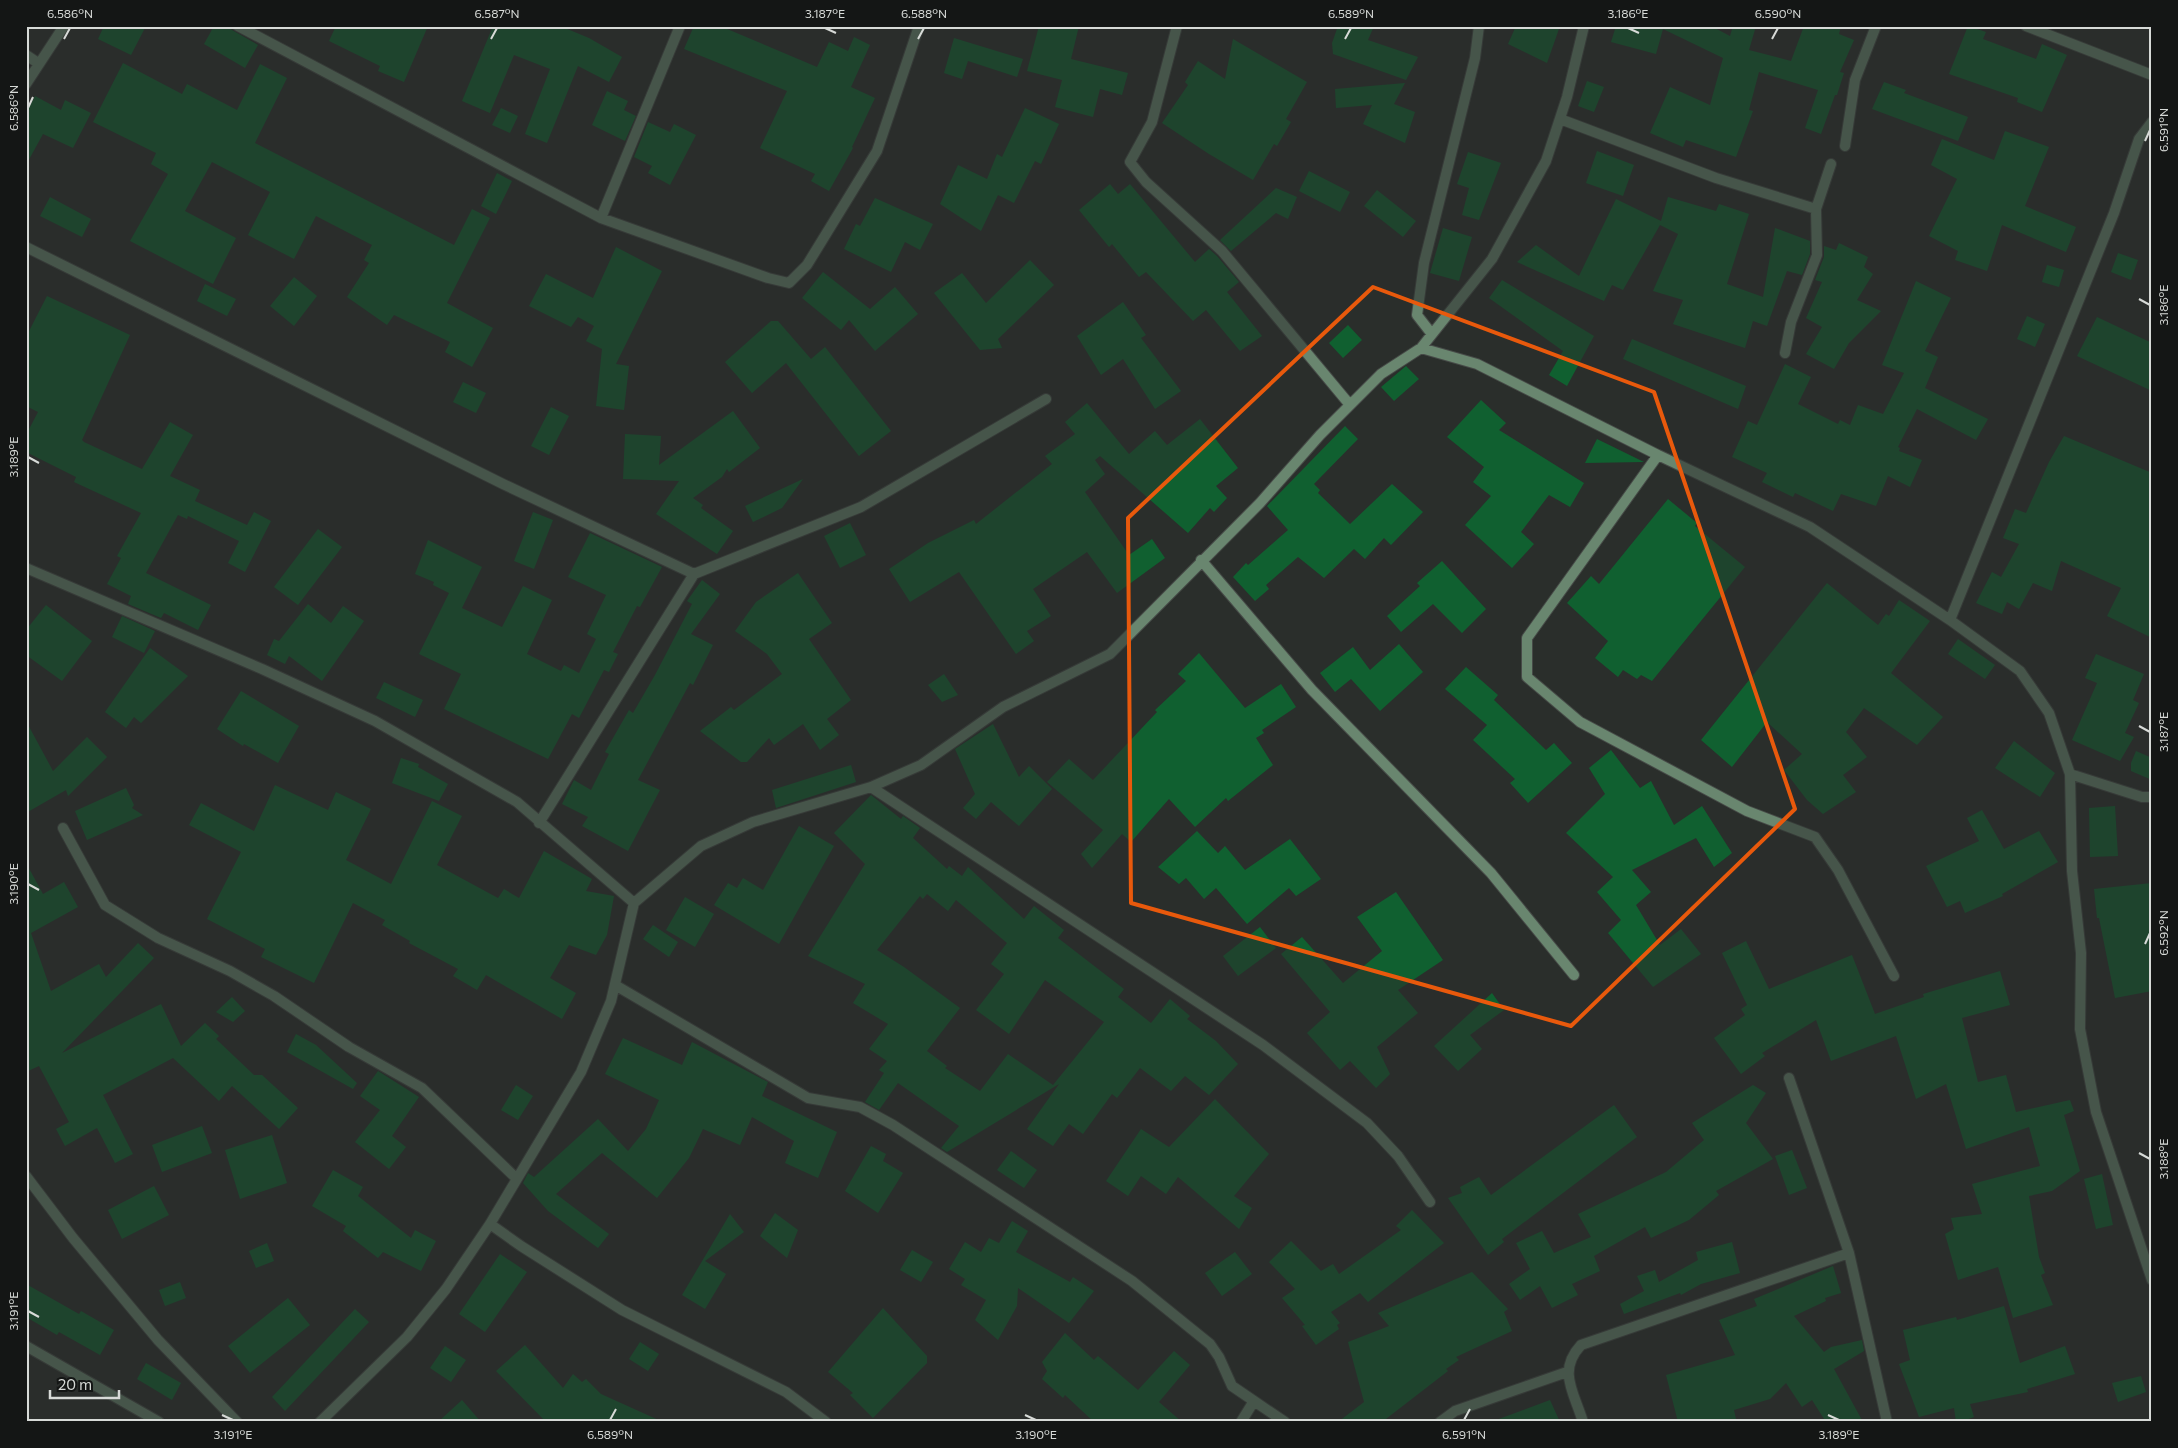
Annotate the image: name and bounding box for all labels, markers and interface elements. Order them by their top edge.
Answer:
text: 6.586°N [47,6,93,20]
text: 6.587°N [474,6,520,20]
text: 3.187°E [805,6,845,20]
text: 6.588°N [901,6,947,20]
text: 6.589°N [1328,6,1374,20]
text: 3.186°E [1608,6,1649,20]
text: 6.590°N [1755,6,1801,20]
text: 6.586°N [6,85,20,131]
text: 6.591°N [2156,108,2170,152]
text: 3.186°E [2156,285,2170,326]
text: 3.189°E [6,437,20,478]
text: 3.187°E [2156,712,2170,752]
text: 3.190°E [6,863,20,905]
text: 6.592°N [2156,910,2170,956]
text: 3.188°E [2156,1139,2170,1180]
text: 3.191°E [6,1292,20,1330]
scale bar [50,1368,119,1400]
text: 20 m [58,1375,92,1393]
text: 3.191°E [214,1427,252,1441]
text: 6.589°N [587,1427,633,1441]
text: 3.190°E [1015,1427,1057,1441]
text: 6.591°N [1442,1427,1486,1441]
text: 3.189°E [1819,1427,1860,1441]

